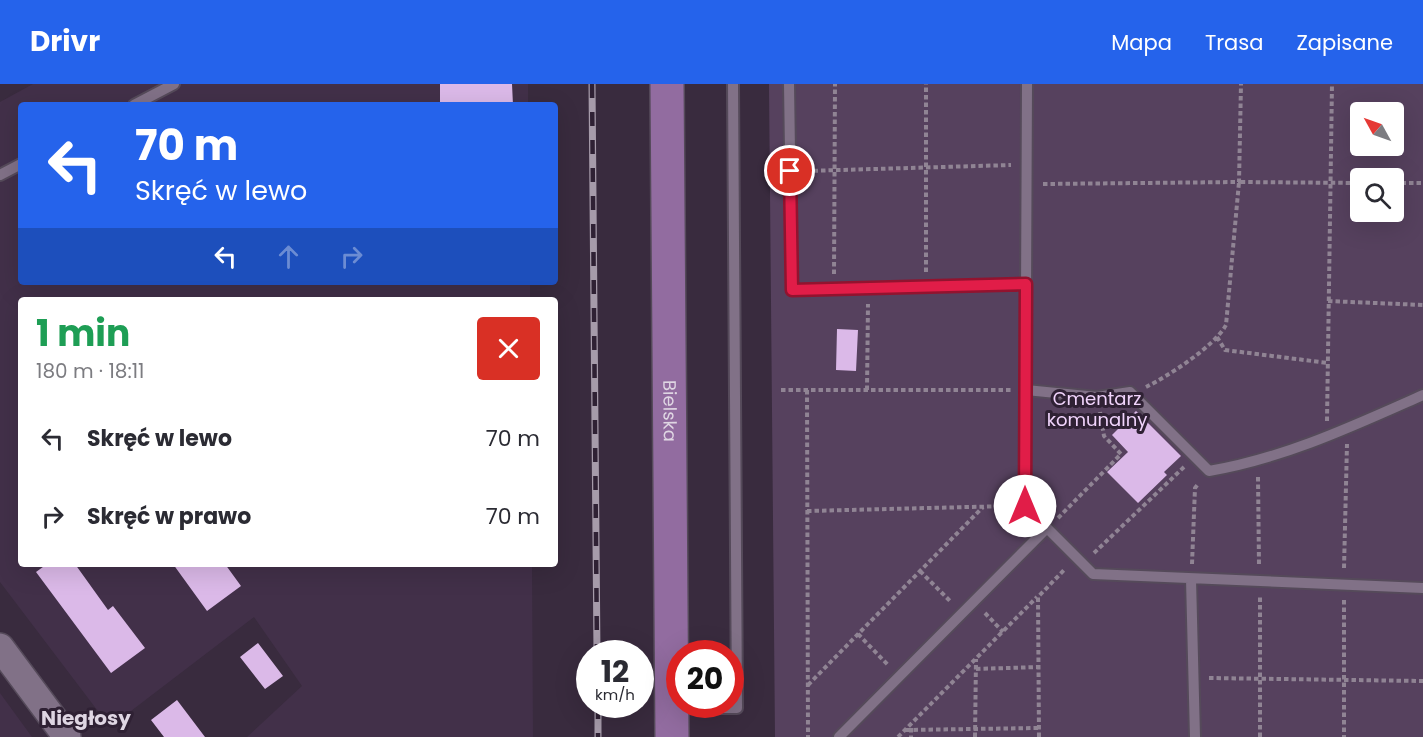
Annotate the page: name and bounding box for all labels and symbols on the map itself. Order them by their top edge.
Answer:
north arrow [1350,102,1404,156]
pin [764,145,815,196]
street label: Bielska [657,380,683,442]
park label: Cmentarz komunalny [1047,386,1147,432]
position arrow [993,474,1057,538]
speed limit sign: 20 [666,640,744,718]
district label: Niegłosy [41,704,131,732]

